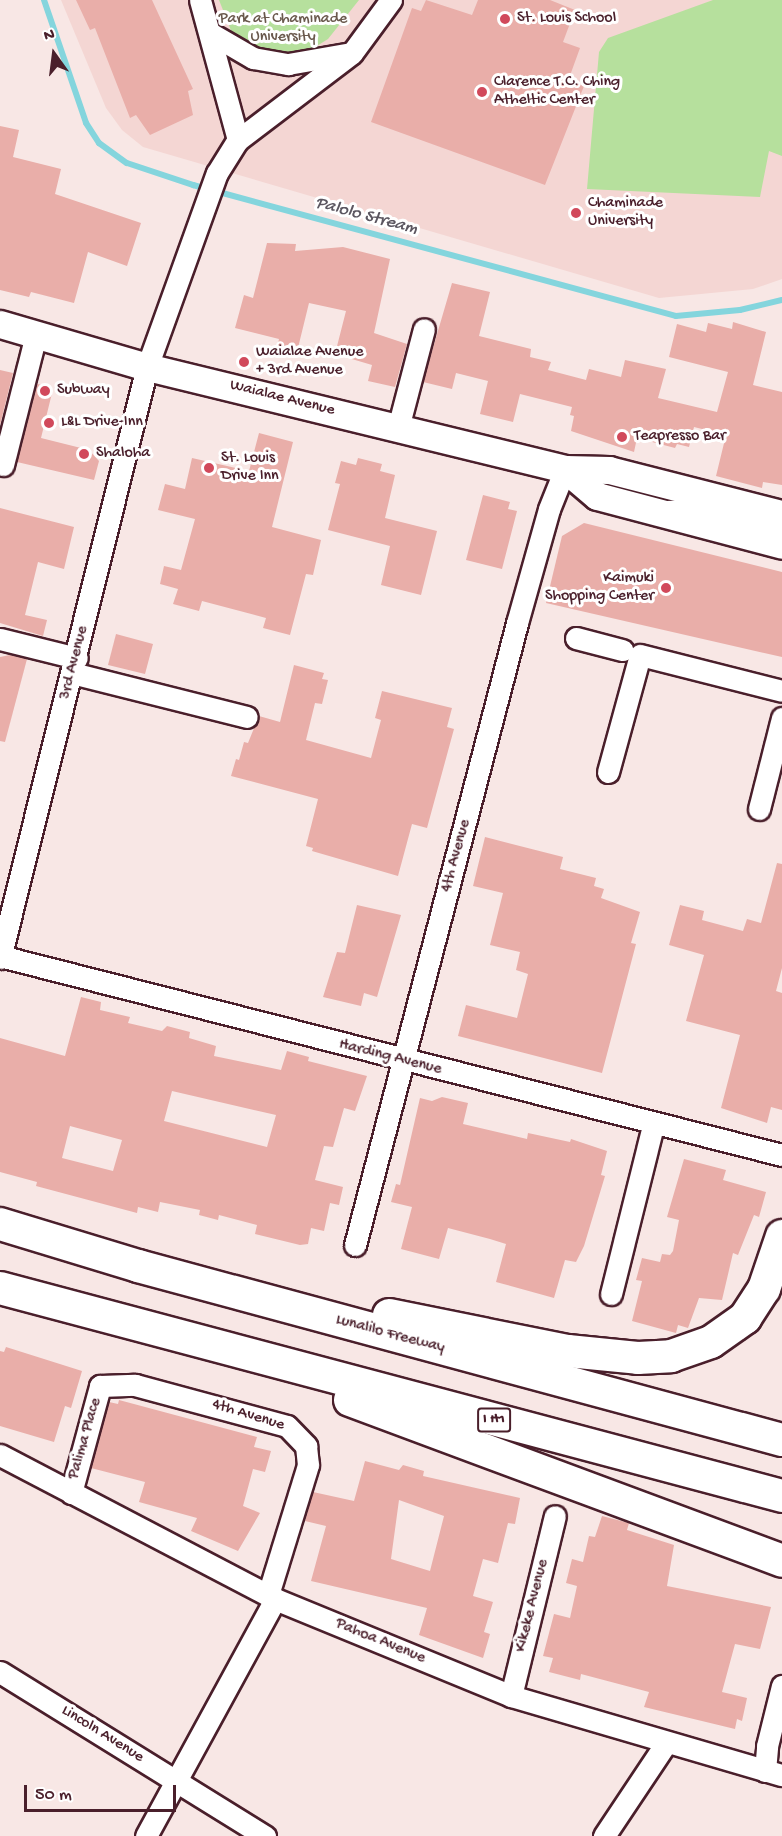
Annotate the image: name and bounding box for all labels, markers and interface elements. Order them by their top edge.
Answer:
place label: St. Louis School [517,9,616,29]
park label: Park at Chaminade University [219,10,347,48]
marker: St. Louis School [498,12,512,26]
north arrow [24,24,84,84]
text: N [42,26,57,47]
place label: Clarence T.C. Ching Atheltic Center [494,73,620,111]
marker: Clarence T.C. Ching Atheltic Center [475,85,489,99]
water label: Palolo Stream [313,193,419,241]
place label: Chaminade University [588,194,663,232]
marker: Chaminade University [569,206,583,220]
place label: Waialae Avenue + 3rd Avenue [256,343,363,381]
marker: Waialae Avenue + 3rd Avenue [237,355,251,369]
street label: Waialae Avenue [228,377,336,421]
place label: Subway [57,381,110,401]
marker: Subway [38,384,52,398]
place label: L&L Drive-Inn [61,413,143,433]
marker: L&L Drive-Inn [42,416,56,430]
place label: Teapresso Bar [634,427,726,447]
marker: Teapresso Bar [615,430,629,444]
place label: Shaloha [96,444,150,464]
marker: Shaloha [77,447,91,461]
place label: St. Louis Drive Inn [221,449,279,487]
marker: St. Louis Drive Inn [202,461,216,475]
place label: Kaimuki Shopping Center [545,569,654,607]
marker: Kaimuki Shopping Center [659,581,673,595]
street label: 3rd Avenue [57,624,93,702]
street label: 4th Avenue [438,817,476,895]
street label: Harding Avenue [337,1036,443,1080]
street label: Lunalilo Freeway [333,1311,447,1359]
street label: Palima Place [65,1396,107,1482]
street label: 4th Avenue [210,1396,286,1436]
road number: I H1 [476,1408,512,1432]
street label: Kikeke Avenue [512,1558,554,1654]
street label: Pahoa Avenue [332,1615,428,1669]
street label: Lincoln Avenue [57,1702,147,1768]
scale bar [27,1773,178,1811]
text: 50 m [35,1785,72,1806]

